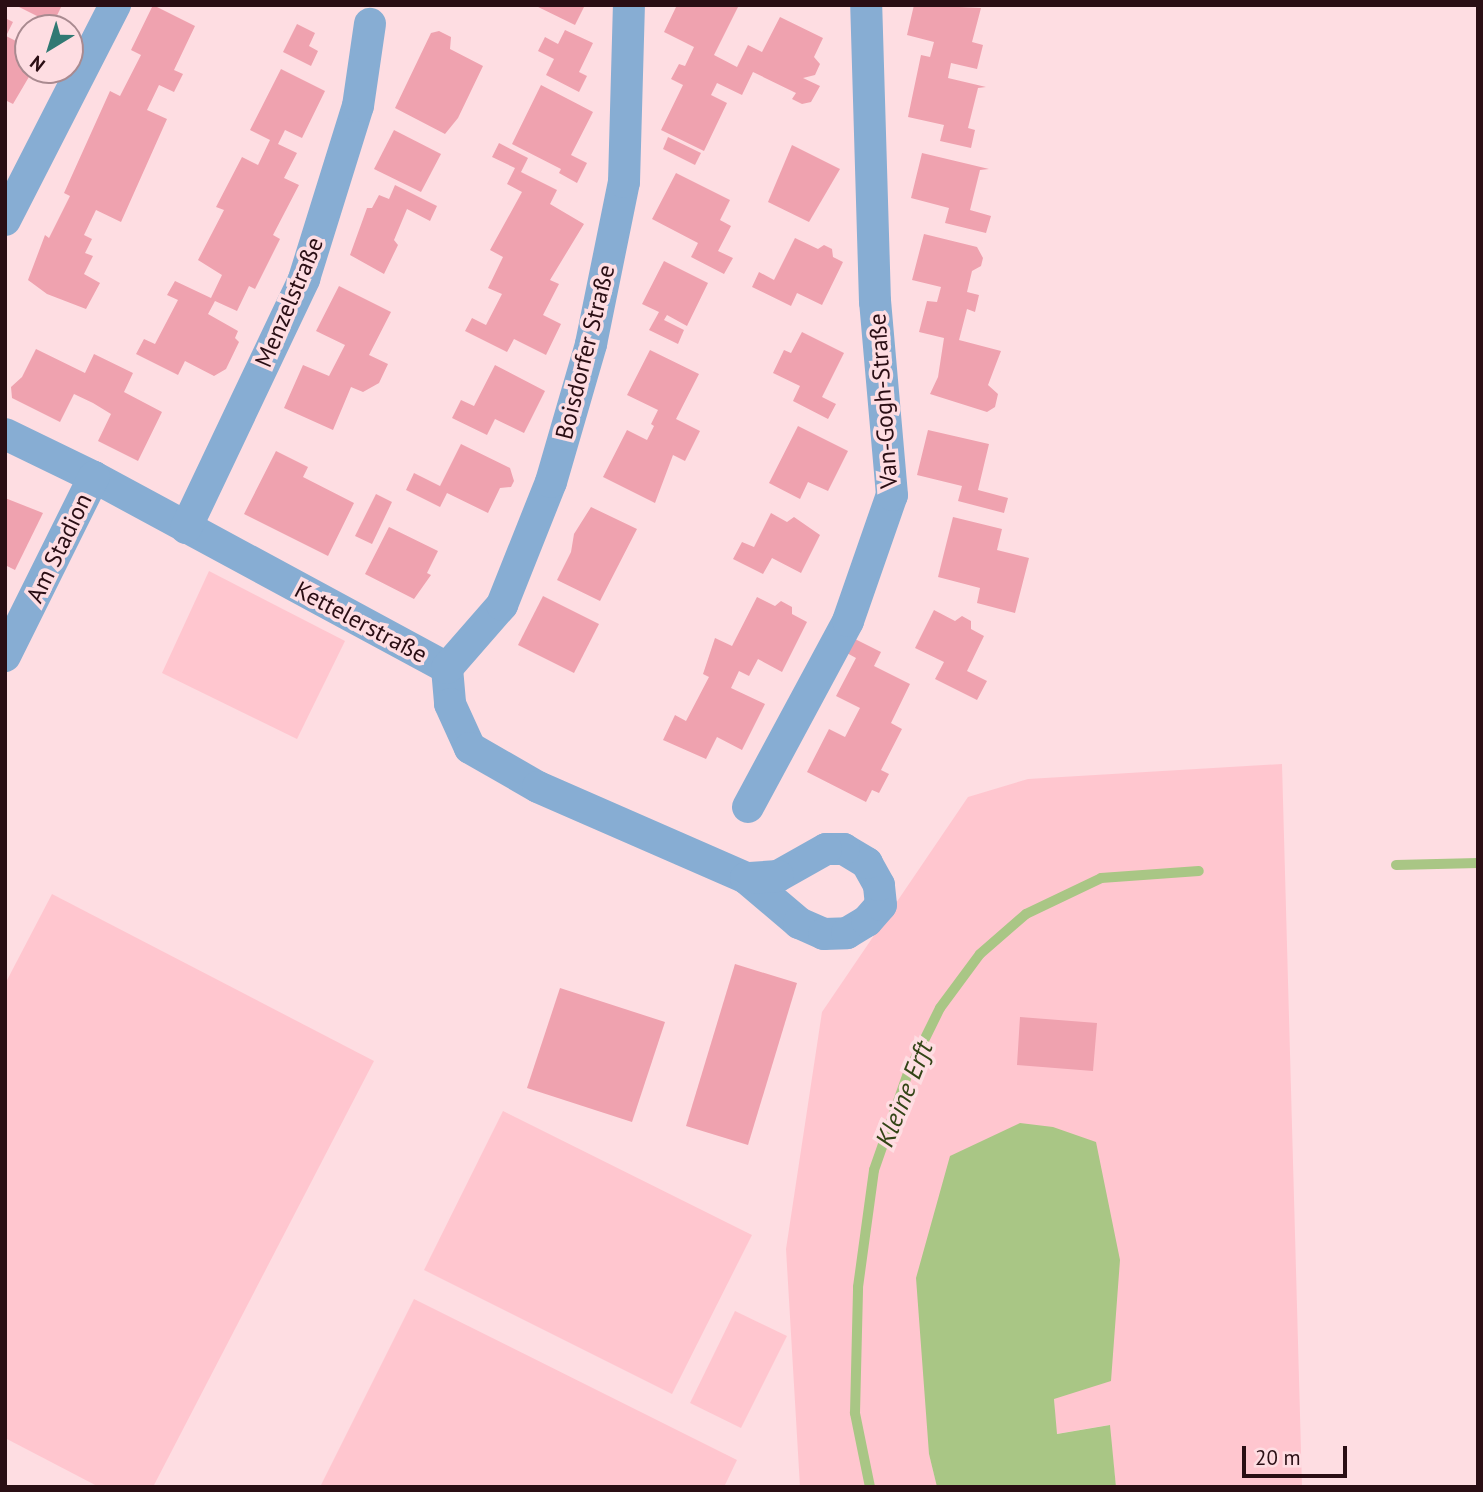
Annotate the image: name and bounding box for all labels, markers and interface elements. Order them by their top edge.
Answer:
north arrow [14,14,84,84]
text: N [25,51,50,77]
street label: Menzelstraße [249,233,329,371]
street label: Boisdorfer Straße [549,262,621,442]
street label: Van-Gogh-Straße [863,312,903,490]
street label: Am Stadion [20,489,98,607]
street label: Kettelerstraße [290,575,432,669]
water label: Kleine Erft [869,1037,939,1151]
scale bar [1245,1432,1350,1476]
text: 20 m [1255,1444,1301,1471]

